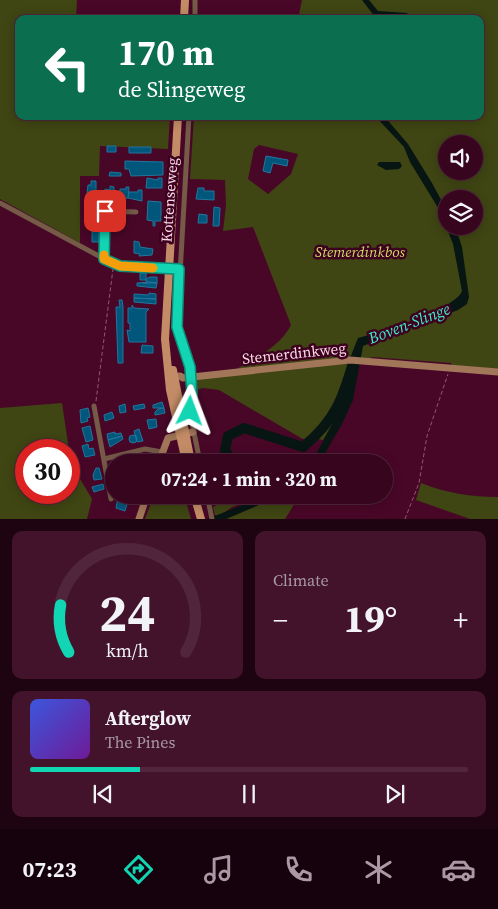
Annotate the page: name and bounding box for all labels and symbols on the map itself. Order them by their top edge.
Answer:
street label: Kottenseweg [156,157,182,243]
pin [84,190,126,232]
park label: Stemerdinkbos [315,241,406,262]
water label: Boven-Slinge [364,297,453,349]
street label: Stemerdinkweg [241,337,347,369]
position arrow [163,384,215,436]
speed limit sign: 30 [15,439,80,504]

